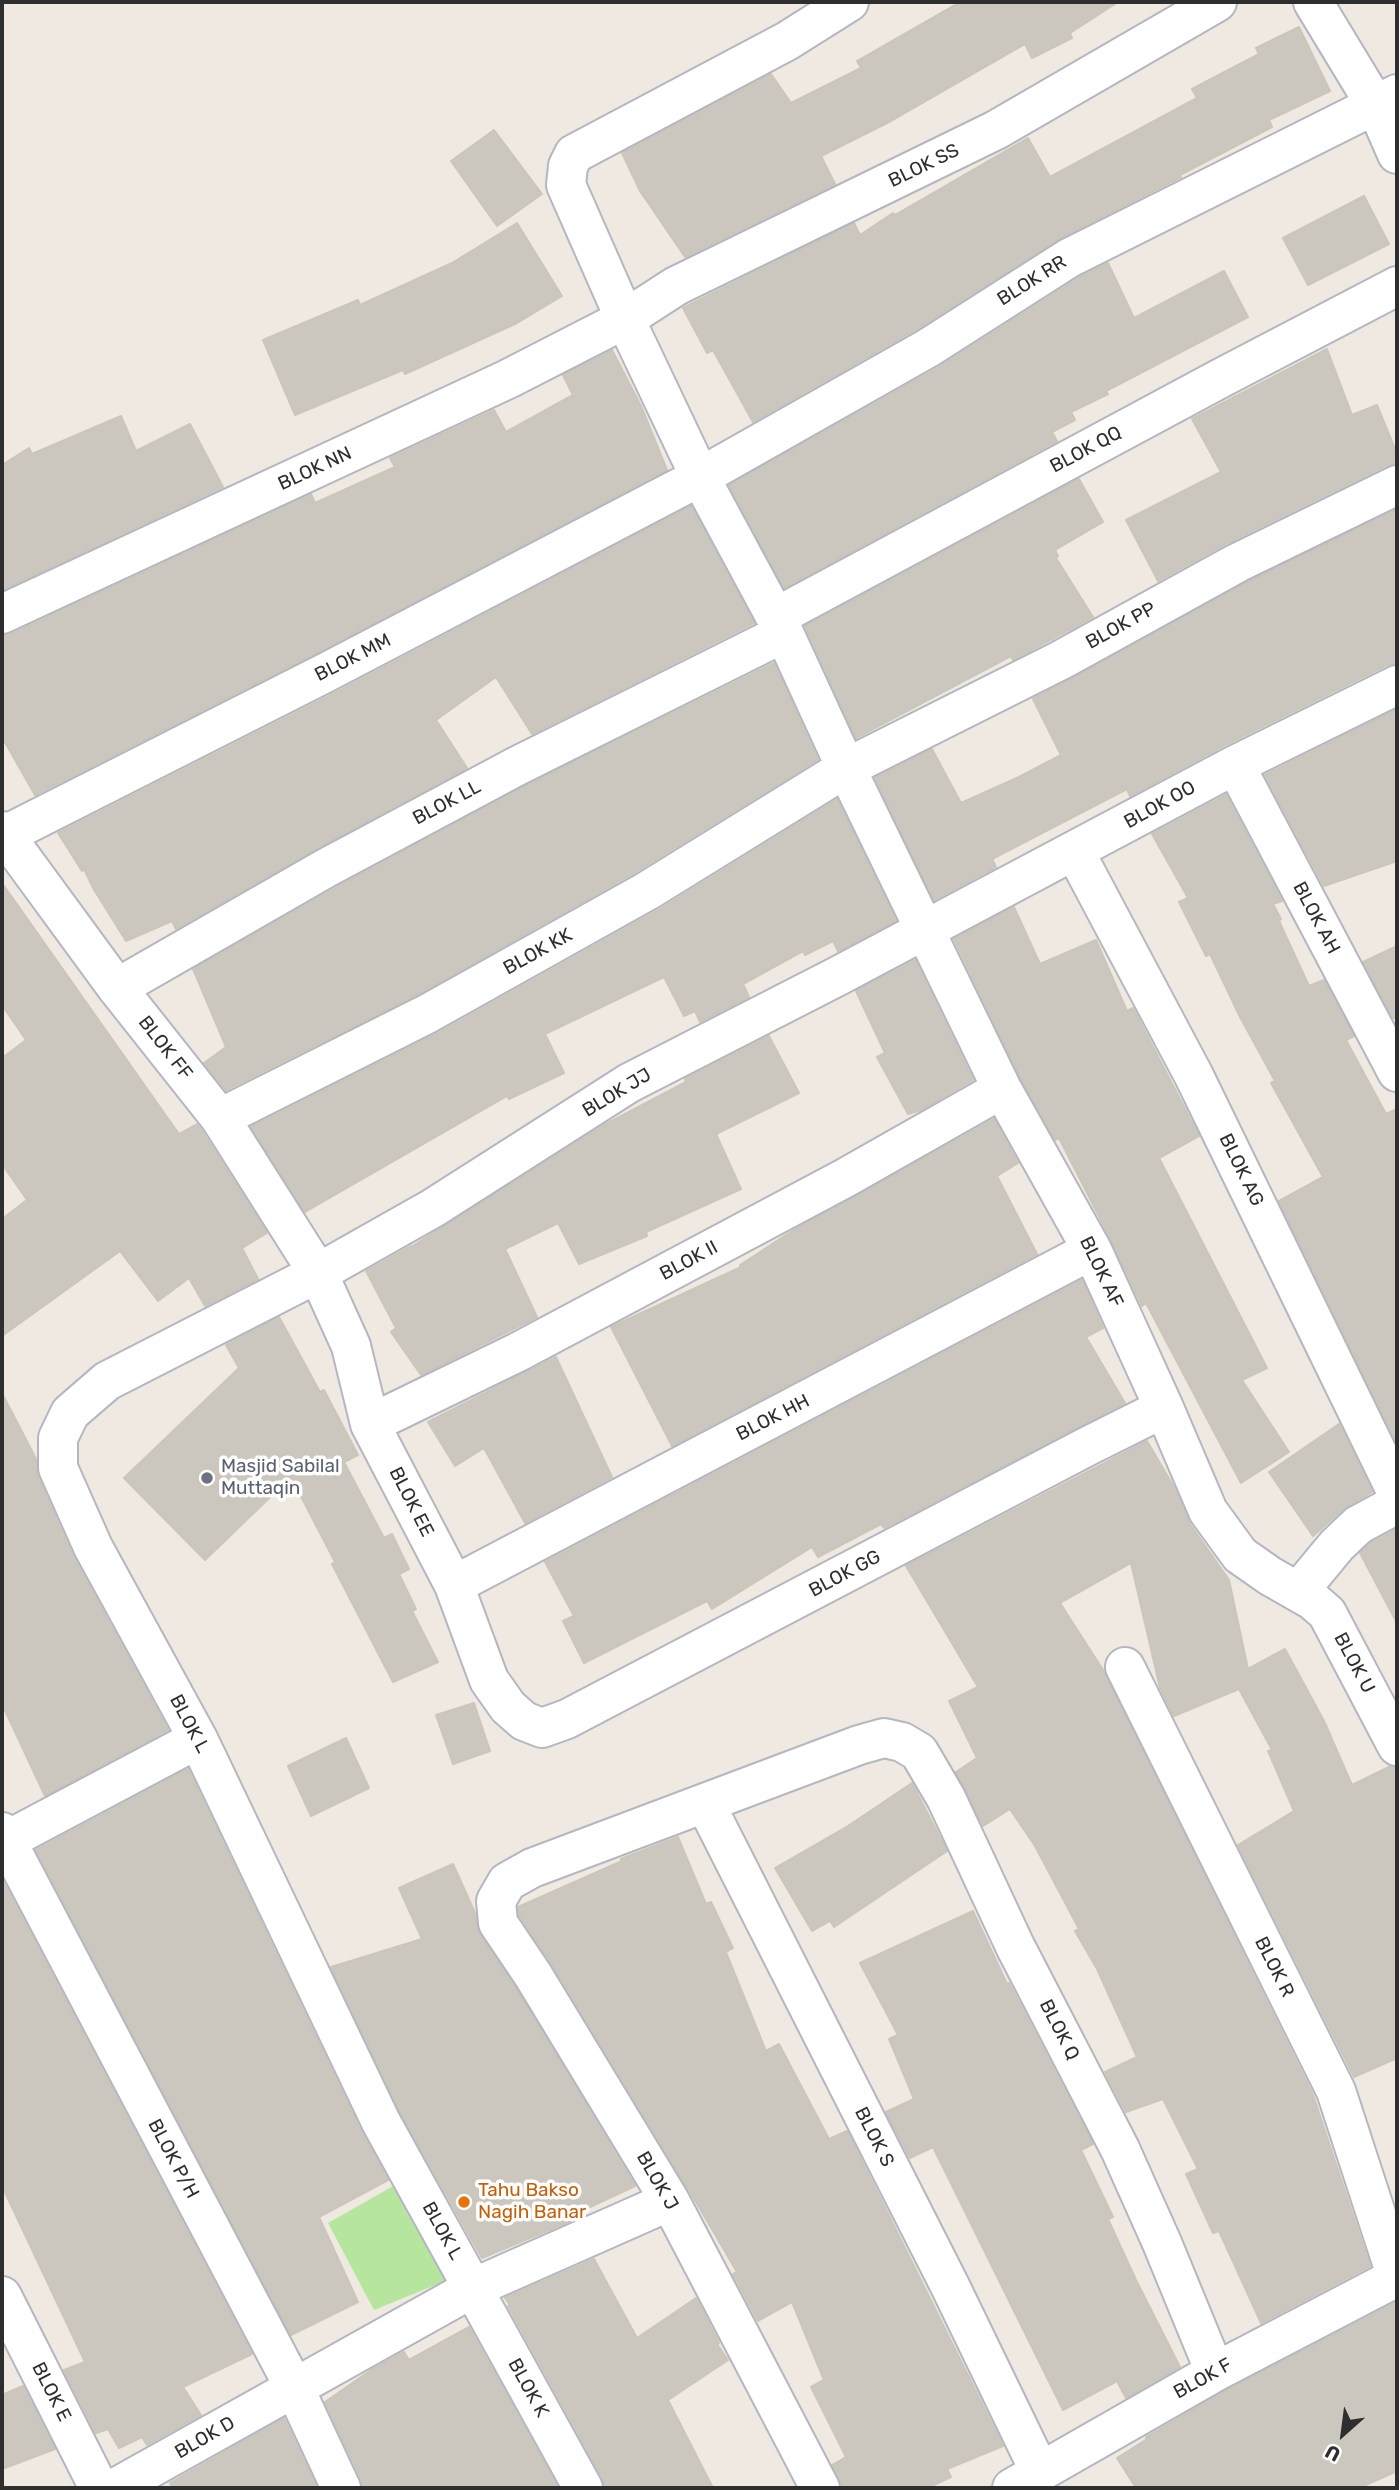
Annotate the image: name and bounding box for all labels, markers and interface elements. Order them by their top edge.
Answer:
street label: BLOK SS [885,139,963,193]
street label: BLOK RR [993,251,1071,311]
street label: BLOK QQ [1046,422,1126,478]
street label: BLOK NN [275,442,355,496]
street label: BLOK PP [1082,597,1160,655]
street label: BLOK MM [311,629,395,687]
street label: BLOK LL [409,776,485,830]
street label: BLOK OO [1120,776,1200,834]
street label: BLOK AH [1288,878,1344,958]
street label: BLOK KK [500,924,576,980]
street label: BLOK FF [133,1012,197,1084]
street label: BLOK JJ [578,1064,656,1122]
street label: BLOK AG [1214,1130,1268,1210]
street label: BLOK AF [1074,1233,1128,1311]
street label: BLOK II [656,1236,722,1286]
street label: BLOK HH [733,1390,813,1446]
place label: Masjid Sabilal Muttaqin [221,1456,340,1500]
street label: BLOK EE [384,1463,438,1541]
marker: Masjid Sabilal Muttaqin [199,1470,215,1486]
street label: BLOK GG [805,1546,885,1602]
street label: BLOK U [1329,1629,1379,1697]
street label: BLOK L [164,1691,214,1757]
street label: BLOK R [1249,1933,1299,2001]
street label: BLOK Q [1034,1996,1084,2064]
street label: BLOK S [849,2103,899,2171]
street label: BLOK P/H [143,2115,203,2203]
street label: BLOK J [631,2148,683,2214]
place label: Tahu Bakso Nagih Banar [478,2180,586,2224]
marker: Tahu Bakso Nagih Banar [456,2194,472,2210]
street label: BLOK L [417,2198,467,2264]
street label: BLOK F [1170,2354,1236,2404]
street label: BLOK K [503,2355,553,2421]
street label: BLOK E [26,2358,76,2426]
north arrow [1308,2399,1378,2469]
street label: BLOK D [171,2412,239,2464]
text: U [1321,2440,1344,2466]

